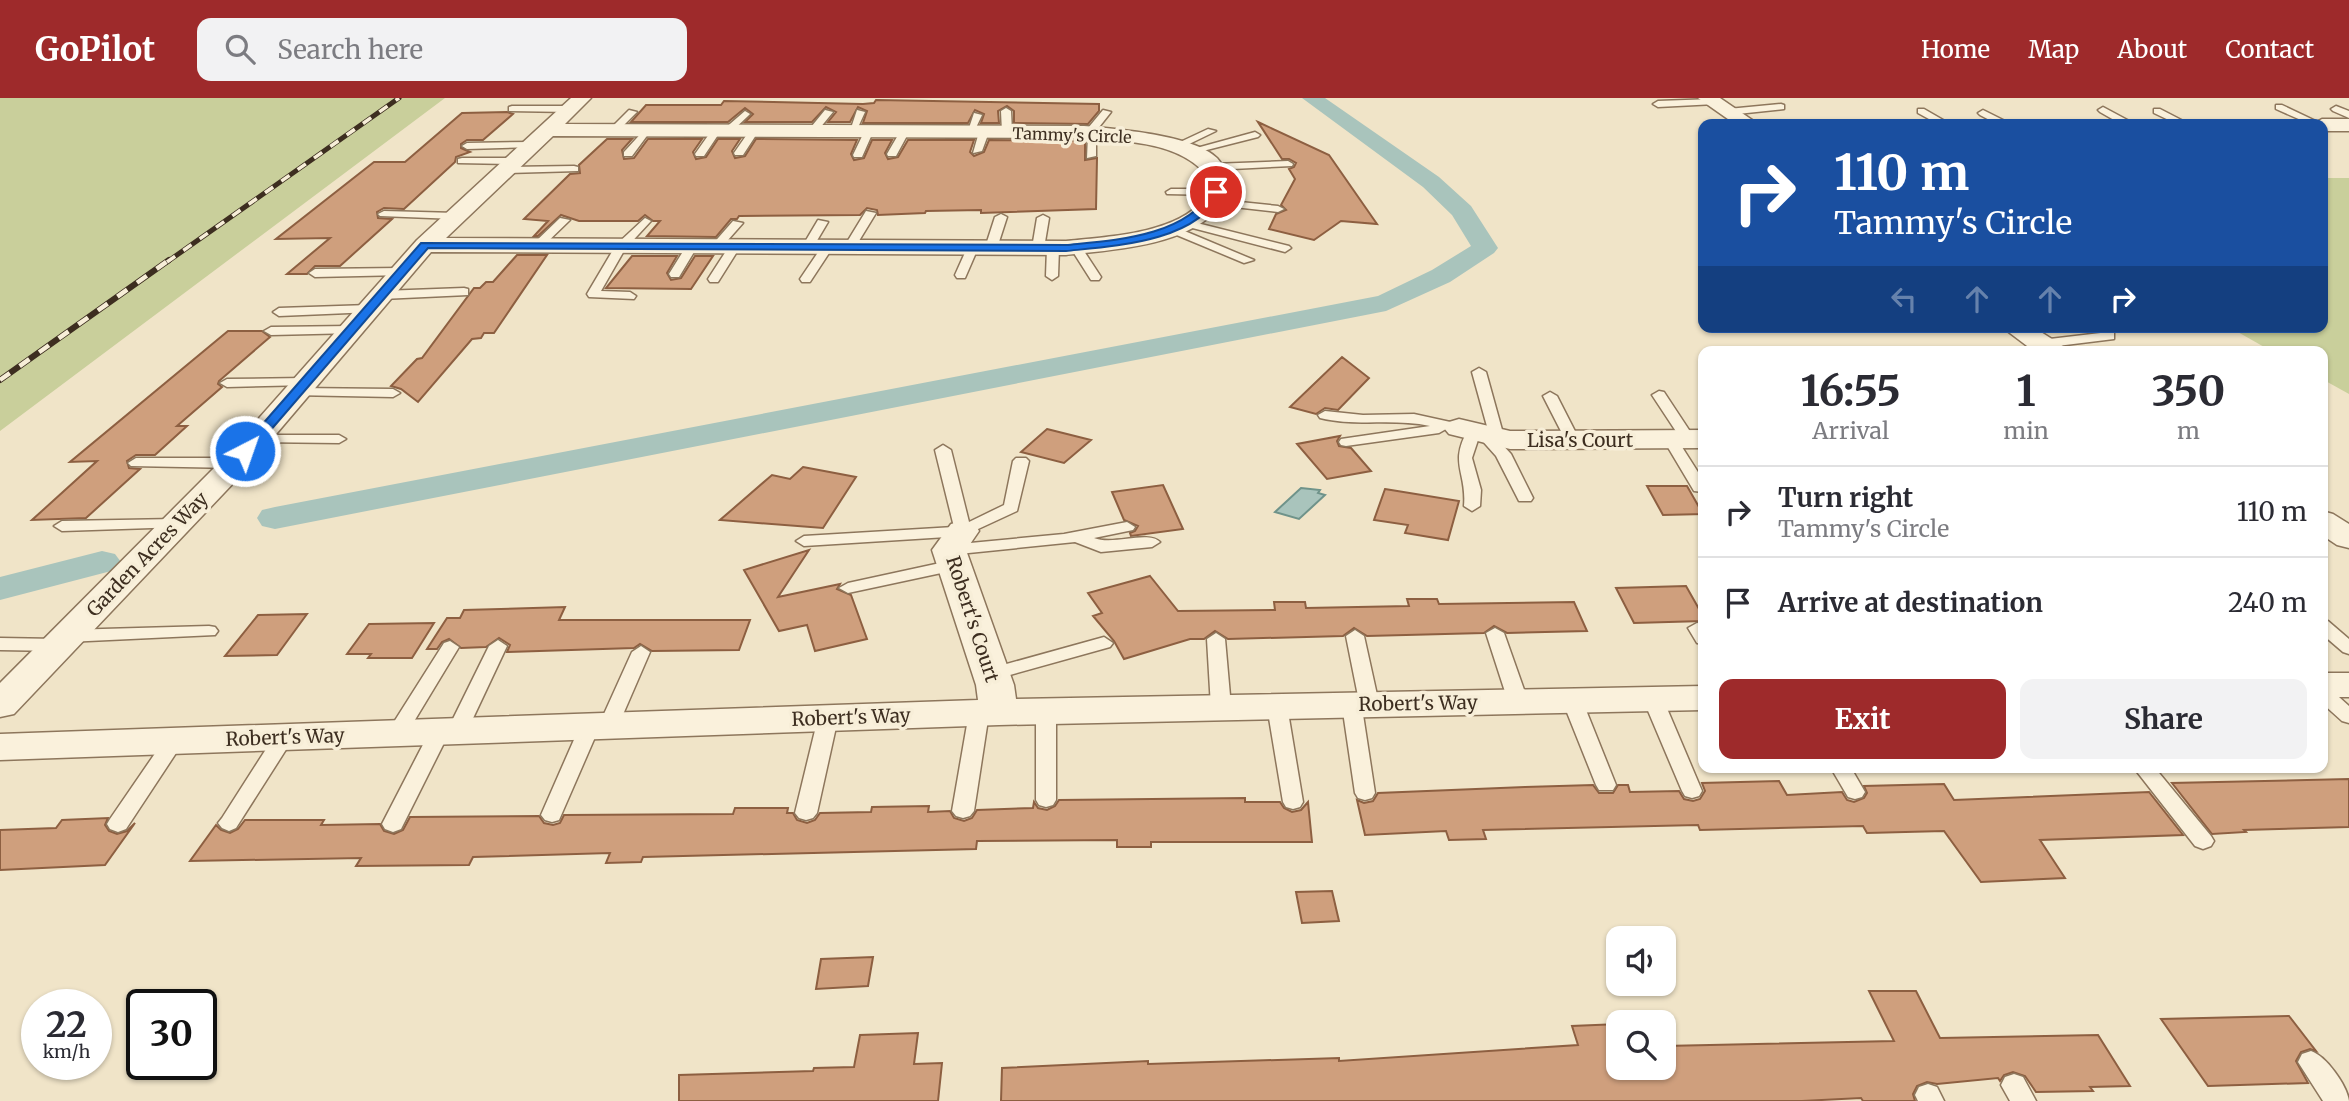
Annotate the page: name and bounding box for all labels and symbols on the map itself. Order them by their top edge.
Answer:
street label: Tammy's Circle [1012,123,1132,147]
pin [1186,162,1246,222]
position arrow [208,414,282,488]
street label: Lisa's Court [1527,428,1634,452]
street label: Garden Acres Way [81,487,213,621]
street label: Robert's Court [941,553,1005,686]
street label: Robert's Way [1358,690,1478,716]
street label: Robert's Way [791,703,911,731]
street label: Robert's Way [225,723,345,751]
speed limit sign: 30 [126,989,217,1080]

